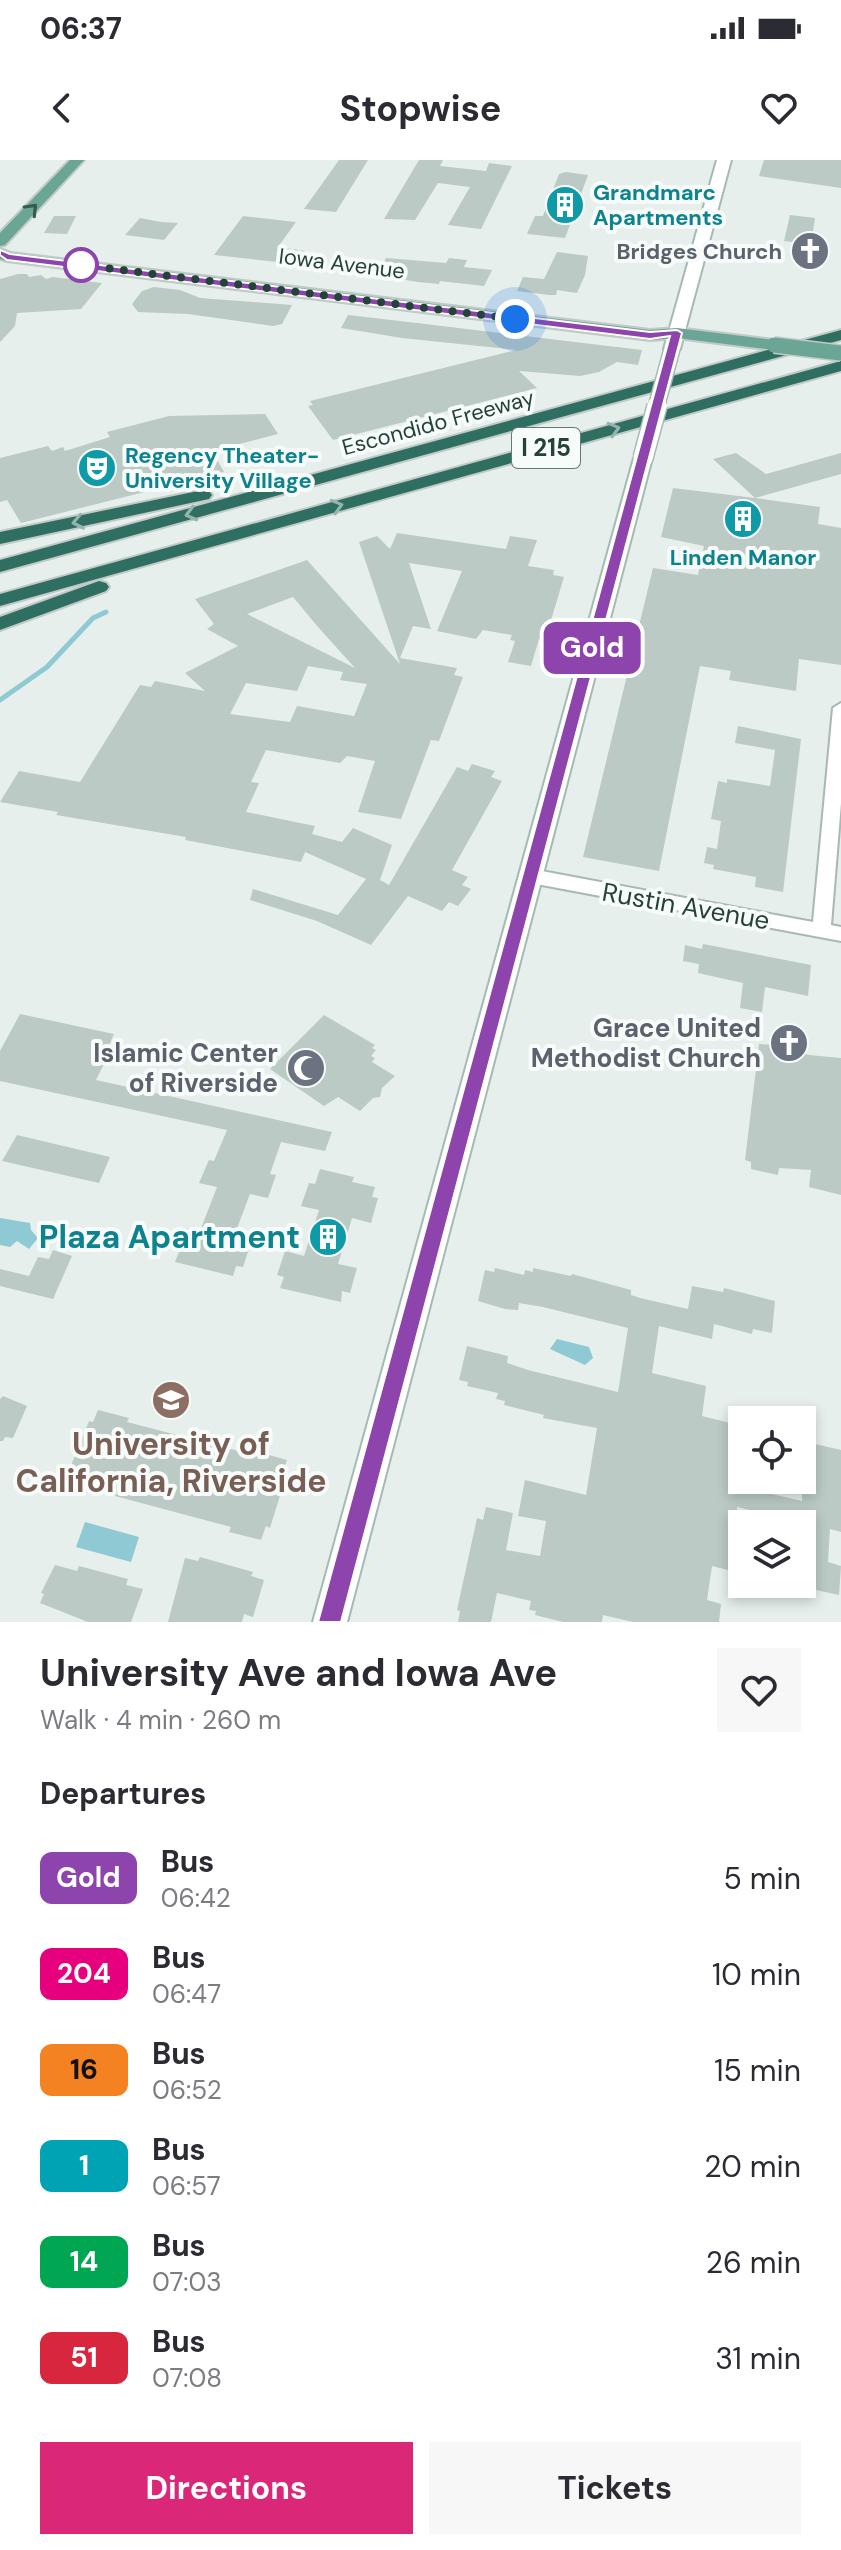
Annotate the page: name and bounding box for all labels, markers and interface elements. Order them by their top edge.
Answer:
text: 06:37 [40,9,122,48]
text: Stopwise [340,85,502,132]
icon: back [40,86,84,130]
icon: heart [757,86,801,130]
place label: Grandmarc Apartments [593,178,723,232]
building icon: Grandmarc Apartments [544,184,586,226]
one-way arrow [23,204,37,218]
church icon: Bridges Church [789,230,831,272]
place label: Bridges Church [617,237,782,266]
street label: Iowa Avenue [277,241,407,286]
unlabelled marker [64,248,98,282]
your location [495,299,535,339]
street label: Escondido Freeway [339,383,537,462]
one-way arrow [606,422,620,438]
road number: I 215 [512,428,580,468]
place label: Regency Theater- University Village [125,441,319,495]
theatre icon: Regency Theater- University Village [76,447,118,489]
building icon: Linden Manor [722,498,764,540]
one-way arrow [329,499,343,515]
one-way arrow [185,504,199,521]
one-way arrow [72,513,85,530]
place label: Linden Manor [670,543,816,572]
line badge: Gold [536,622,648,674]
text: Gold [560,629,624,666]
street label: Rustin Avenue [600,875,772,937]
place label: Grace United Methodist Church [531,1011,761,1075]
church icon: Grace United Methodist Church [768,1022,810,1064]
place label: Islamic Center of Riverside [93,1036,278,1100]
mosque icon: Islamic Center of Riverside [285,1047,327,1089]
place label: Plaza Apartment [39,1216,300,1258]
building icon: Plaza Apartment [307,1216,349,1258]
school or university icon: University of California, Riverside [150,1379,192,1421]
map controls [728,1406,816,1598]
button: locate [728,1406,816,1494]
place label: University of California, Riverside [16,1423,326,1502]
button: layers [728,1510,816,1598]
text: University Ave and Iowa Ave [40,1648,557,1698]
button: heart [717,1648,801,1732]
text: Walk · 4 min · 260 m [40,1703,281,1737]
text: Departures [40,1774,206,1813]
text: Bus [161,1842,214,1881]
text: Gold [56,1859,121,1896]
text: 5 min [724,1859,801,1898]
text: 06:42 [161,1881,231,1915]
text: Bus [152,1938,206,1977]
text: 204 [57,1955,111,1992]
text: 10 min [712,1955,801,1994]
text: 06:47 [152,1977,221,2011]
text: Bus [152,2034,206,2073]
text: 16 [70,2051,98,2088]
text: 15 min [714,2051,801,2090]
text: 06:52 [152,2073,222,2107]
text: Bus [152,2130,206,2169]
text: 1 [79,2147,89,2184]
text: 20 min [704,2147,801,2186]
text: 06:57 [152,2169,221,2203]
text: Bus [152,2226,206,2265]
text: 14 [70,2243,98,2280]
text: 26 min [706,2243,801,2282]
text: 07:03 [152,2265,222,2299]
text: Bus [152,2322,206,2361]
text: 51 [70,2339,98,2376]
text: 31 min [715,2339,801,2378]
text: 07:08 [152,2361,222,2395]
button: Directions [40,2442,413,2534]
button: Tickets [429,2442,801,2534]

